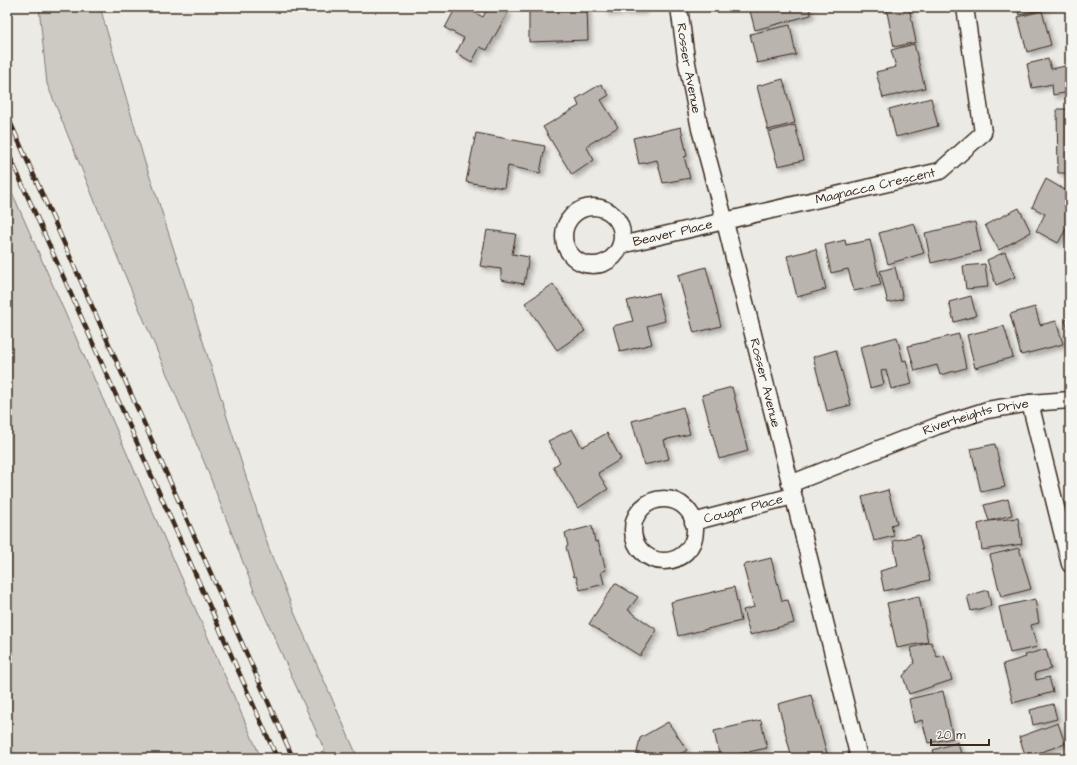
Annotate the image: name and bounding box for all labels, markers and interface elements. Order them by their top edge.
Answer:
street label: Rosser Avenue [672,22,706,115]
street label: Magnacca Crescent [814,163,938,209]
street label: Beaver Place [631,215,714,251]
street label: Rosser Avenue [745,336,785,429]
street label: Riverheights Drive [920,394,1030,440]
street label: Cougar Place [702,490,785,528]
scale bar [931,721,989,747]
text: 20 m [937,727,966,744]

